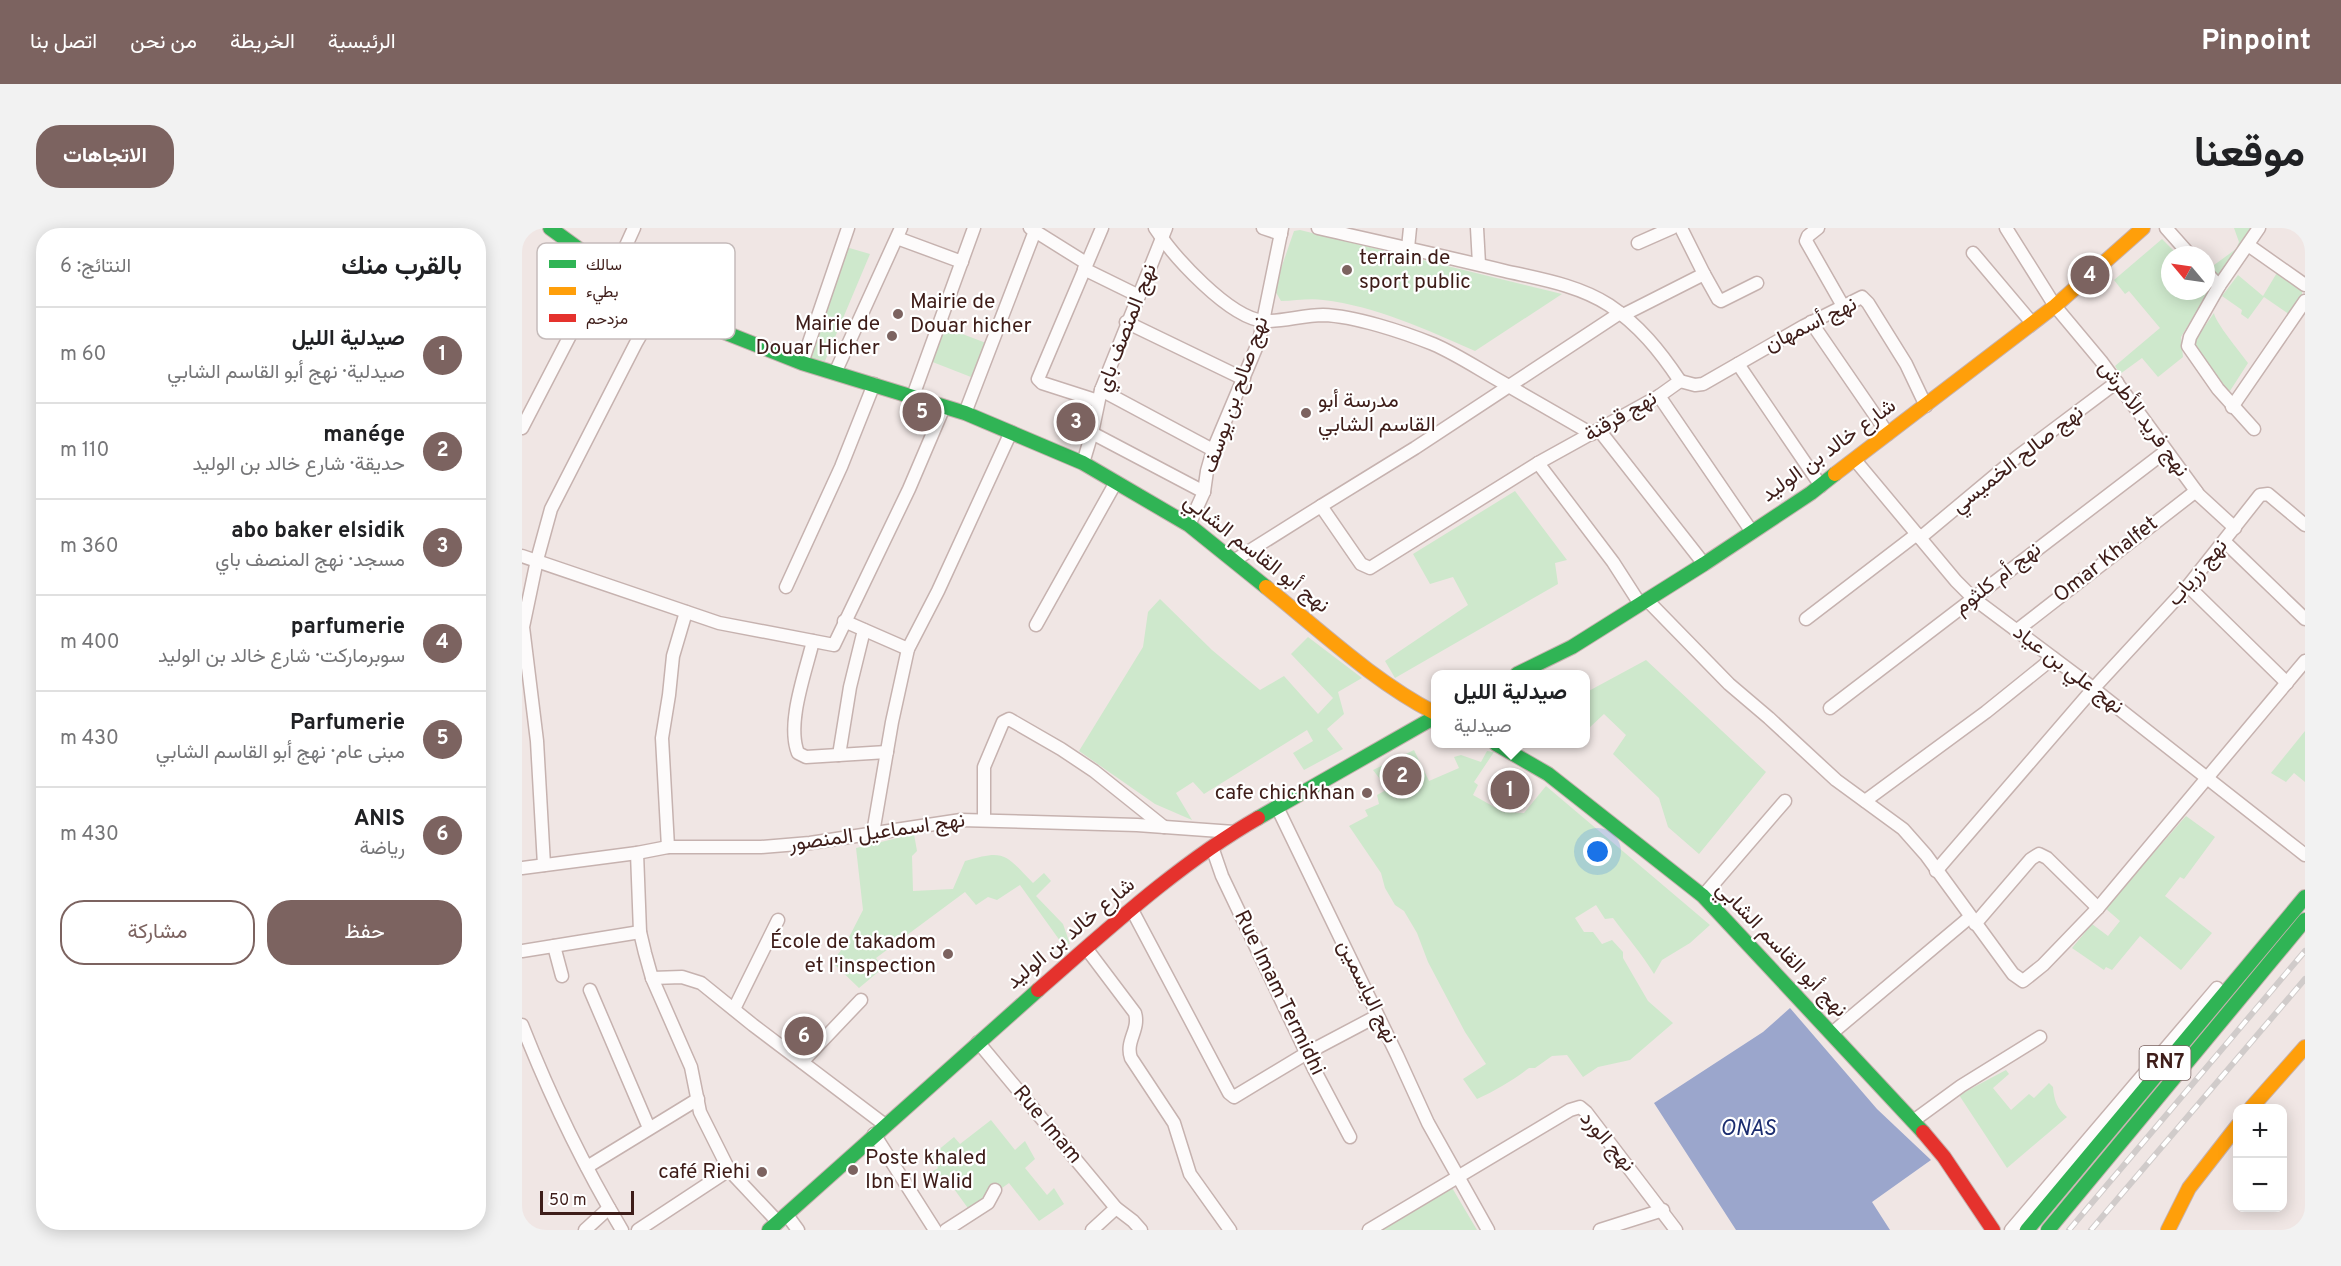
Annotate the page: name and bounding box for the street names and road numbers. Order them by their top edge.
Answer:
street label: نهج المنصف باي [1090,260,1166,397]
street label: نهج أسمهان [1760,291,1862,359]
street label: نهج صالح بن يوسف [1197,313,1275,477]
street label: نهج فريد الأطرش [2092,355,2194,483]
street label: نهج قرقنة [1580,385,1662,449]
street label: شارع خالد بن الوليد [1756,393,1902,509]
street label: نهج صالح الخميسي [1946,400,2091,522]
street label: نهج أبو القاسم الشابي [1176,488,1335,621]
street label: Omar Khalfet [2048,511,2164,609]
street label: نهج زرياب [2162,534,2234,612]
street label: نهج أم كلثوم [1949,537,2047,621]
street label: نهج علي بن عياد [2006,619,2129,722]
street label: نهج اسماعيل المنصور [786,807,967,859]
street label: شارع خالد بن الوليد [1001,872,1141,996]
street label: نهج أبو القاسم الشابي [1708,876,1853,1025]
street label: Rue Imam Termidhi [1227,906,1331,1080]
street label: نهج الياسمين [1330,936,1404,1048]
road number: RN7 [2140,1046,2190,1080]
street label: Rue Imam [1006,1080,1088,1170]
street label: نهج الورد [1573,1106,1641,1178]

